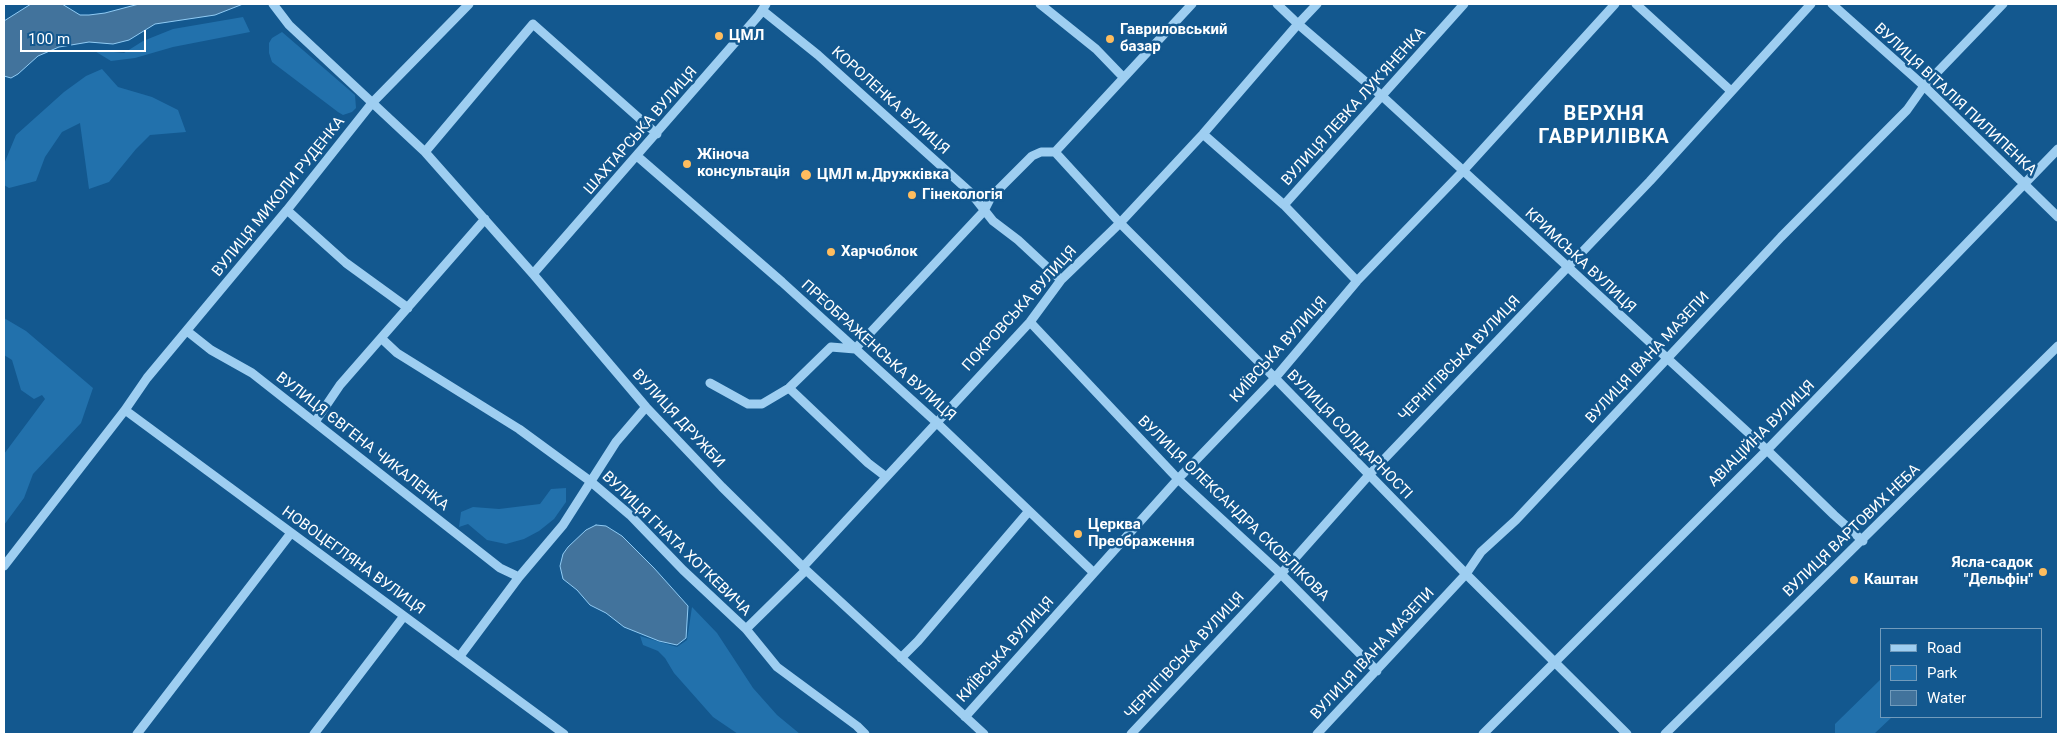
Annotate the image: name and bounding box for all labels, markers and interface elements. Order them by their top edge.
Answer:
scale bar [22,20,149,52]
street label: ВУЛИЦЯ ВІТАЛІЯ ПИЛИПЕНКА [1870,20,2040,180]
place label: Гавриловський базар [1120,21,1228,56]
street label: ВУЛИЦЯ ЛЕВКА ЛУК'ЯНЕНКА [1278,24,1430,190]
place label: ЦМЛ [729,27,764,45]
text: 100 m [28,30,70,48]
marker: ЦМЛ [713,30,725,42]
marker: Гавриловський базар [1104,33,1116,45]
street label: КОРОЛЕНКА ВУЛИЦЯ [827,43,953,159]
street label: ШАХТАРСЬКА ВУЛИЦЯ [581,63,701,199]
district label: ВЕРХНЯ ГАВРИЛІВКА [1537,103,1671,150]
street label: ВУЛИЦЯ МИКОЛИ РУДЕНКА [209,113,349,281]
place label: Жіноча консультація [697,146,790,181]
marker: Жіноча консультація [681,158,693,170]
place label: ЦМЛ м.Дружківка [817,166,949,184]
marker: ЦМЛ м.Дружківка [799,168,813,182]
place label: Гінекологія [922,186,1003,204]
marker: Гінекологія [906,189,918,201]
street label: КРИМСЬКА ВУЛИЦЯ [1521,205,1639,317]
place label: Харчоблок [841,243,918,261]
street label: ПОКРОВСЬКА ВУЛИЦЯ [959,243,1081,375]
marker: Харчоблок [825,246,837,258]
street label: ПРЕОБРАЖЕНСЬКА ВУЛИЦЯ [797,277,959,425]
street label: ВУЛИЦЯ ІВАНА МАЗЕПИ [1582,289,1714,427]
street label: КИЇВСЬКА ВУЛИЦЯ [1227,293,1331,407]
street label: ЧЕРНІГІВСЬКА ВУЛИЦЯ [1395,293,1525,425]
street label: ВУЛИЦЯ ДРУЖБИ [628,366,728,472]
street label: ВУЛИЦЯ СОЛІДАРНОСТІ [1283,367,1415,503]
street label: ВУЛИЦЯ ЄВГЕНА ЧИКАЛЕНКА [272,369,452,515]
street label: АВІАЦІЙНА ВУЛИЦЯ [1705,377,1819,491]
street label: ВУЛИЦЯ ОЛЕКСАНДРА СКОБЛІКОВА [1134,413,1332,605]
street label: ВУЛИЦЯ ВАРТОВИХ НЕБА [1780,461,1924,601]
street label: ВУЛИЦЯ ГНАТА ХОТКЕВИЧА [598,468,754,620]
street label: НОВОЦЕГЛЯНА ВУЛИЦЯ [278,503,428,619]
place label: Церква Преображення [1088,516,1195,551]
marker: Церква Преображення [1072,528,1084,540]
place label: Ясла-садок "Дельфін" [1952,554,2033,589]
marker: Ясла-садок "Дельфін" [2037,566,2049,578]
place label: Каштан [1864,571,1918,589]
marker: Каштан [1848,574,1860,586]
street label: ВУЛИЦЯ ІВАНА МАЗЕПИ [1307,585,1439,723]
street label: ЧЕРНІГІВСЬКА ВУЛИЦЯ [1121,589,1249,723]
street label: КИЇВСЬКА ВУЛИЦЯ [954,593,1058,707]
legend [1880,628,2042,718]
text: Road [1927,639,1961,657]
text: Park [1927,664,1957,682]
text: Water [1927,689,1966,707]

